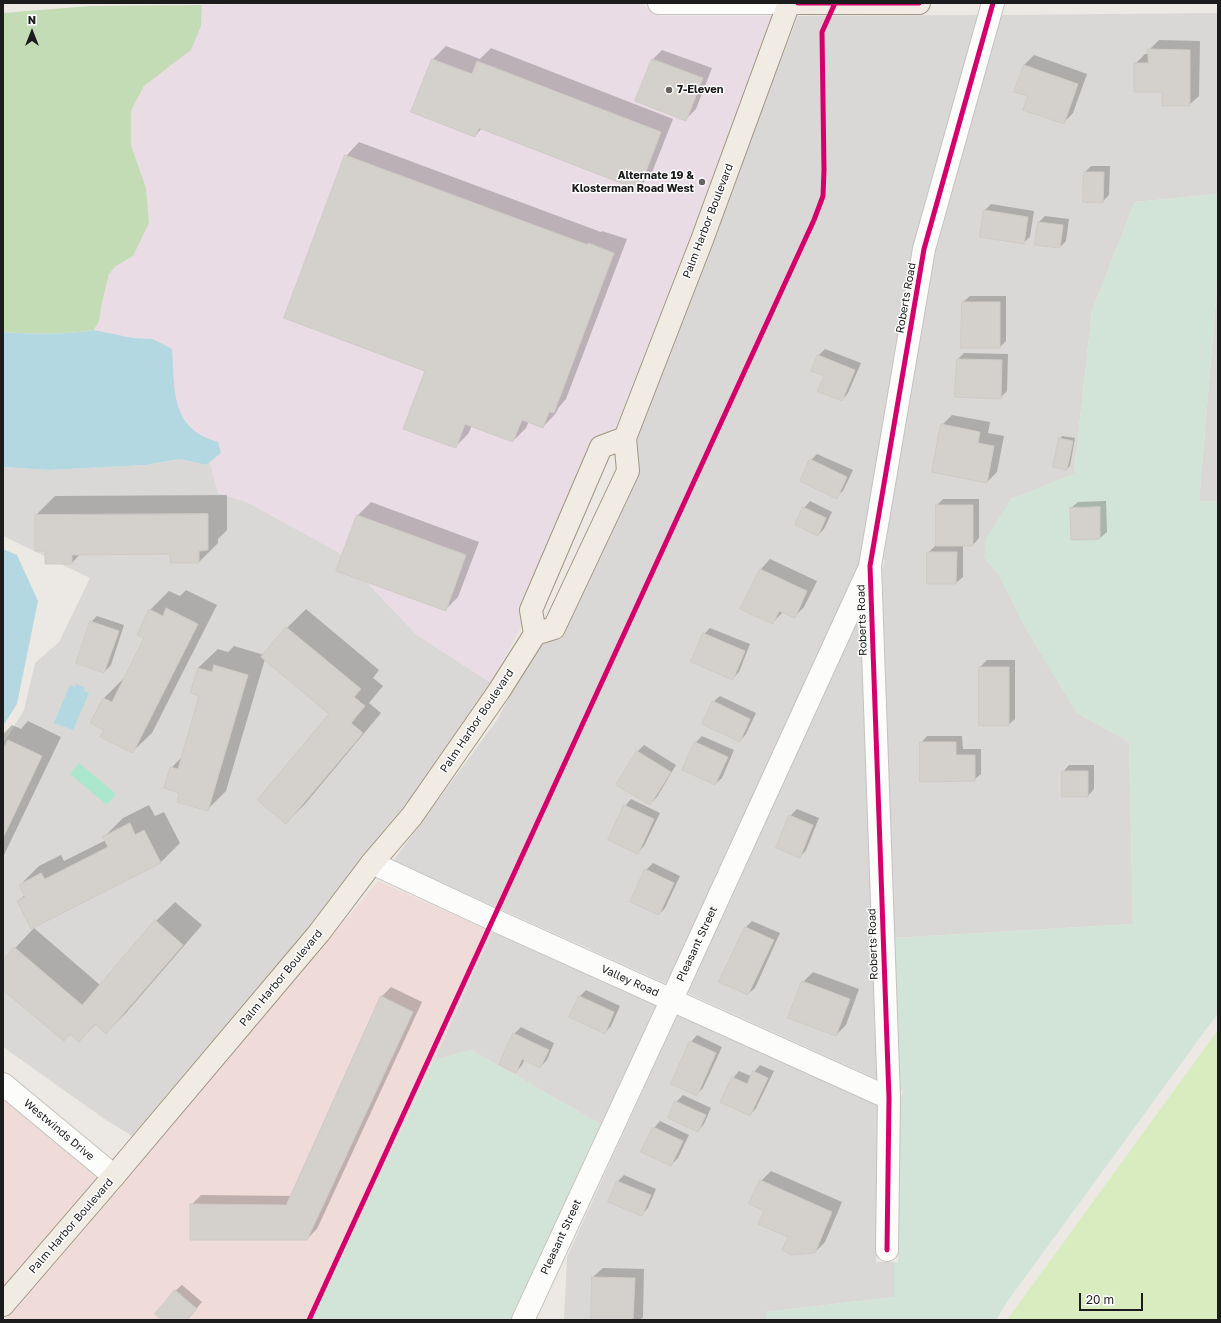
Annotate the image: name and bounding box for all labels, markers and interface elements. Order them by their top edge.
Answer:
north arrow [12,12,52,52]
text: N [28,13,36,26]
place label: 7-Eleven [677,83,723,97]
marker: 7-Eleven [664,85,674,95]
street label: Palm Harbor Boulevard [680,162,736,280]
place label: Alternate 19 & Klosterman Road West [572,169,694,195]
marker: Alternate 19 & Klosterman Road West [697,177,707,187]
street label: Roberts Road [893,262,919,334]
street label: Roberts Road [854,584,870,656]
street label: Palm Harbor Boulevard [437,667,517,775]
street label: Pleasant Street [674,904,720,984]
street label: Roberts Road [865,908,881,980]
street label: Palm Harbor Boulevard [237,927,325,1029]
street label: Valley Road [599,962,661,1000]
street label: Westwinds Drive [21,1097,97,1163]
street label: Palm Harbor Boulevard [26,1176,116,1276]
street label: Pleasant Street [538,1197,584,1277]
scale bar [1081,1285,1145,1311]
text: 20 m [1086,1292,1114,1307]

